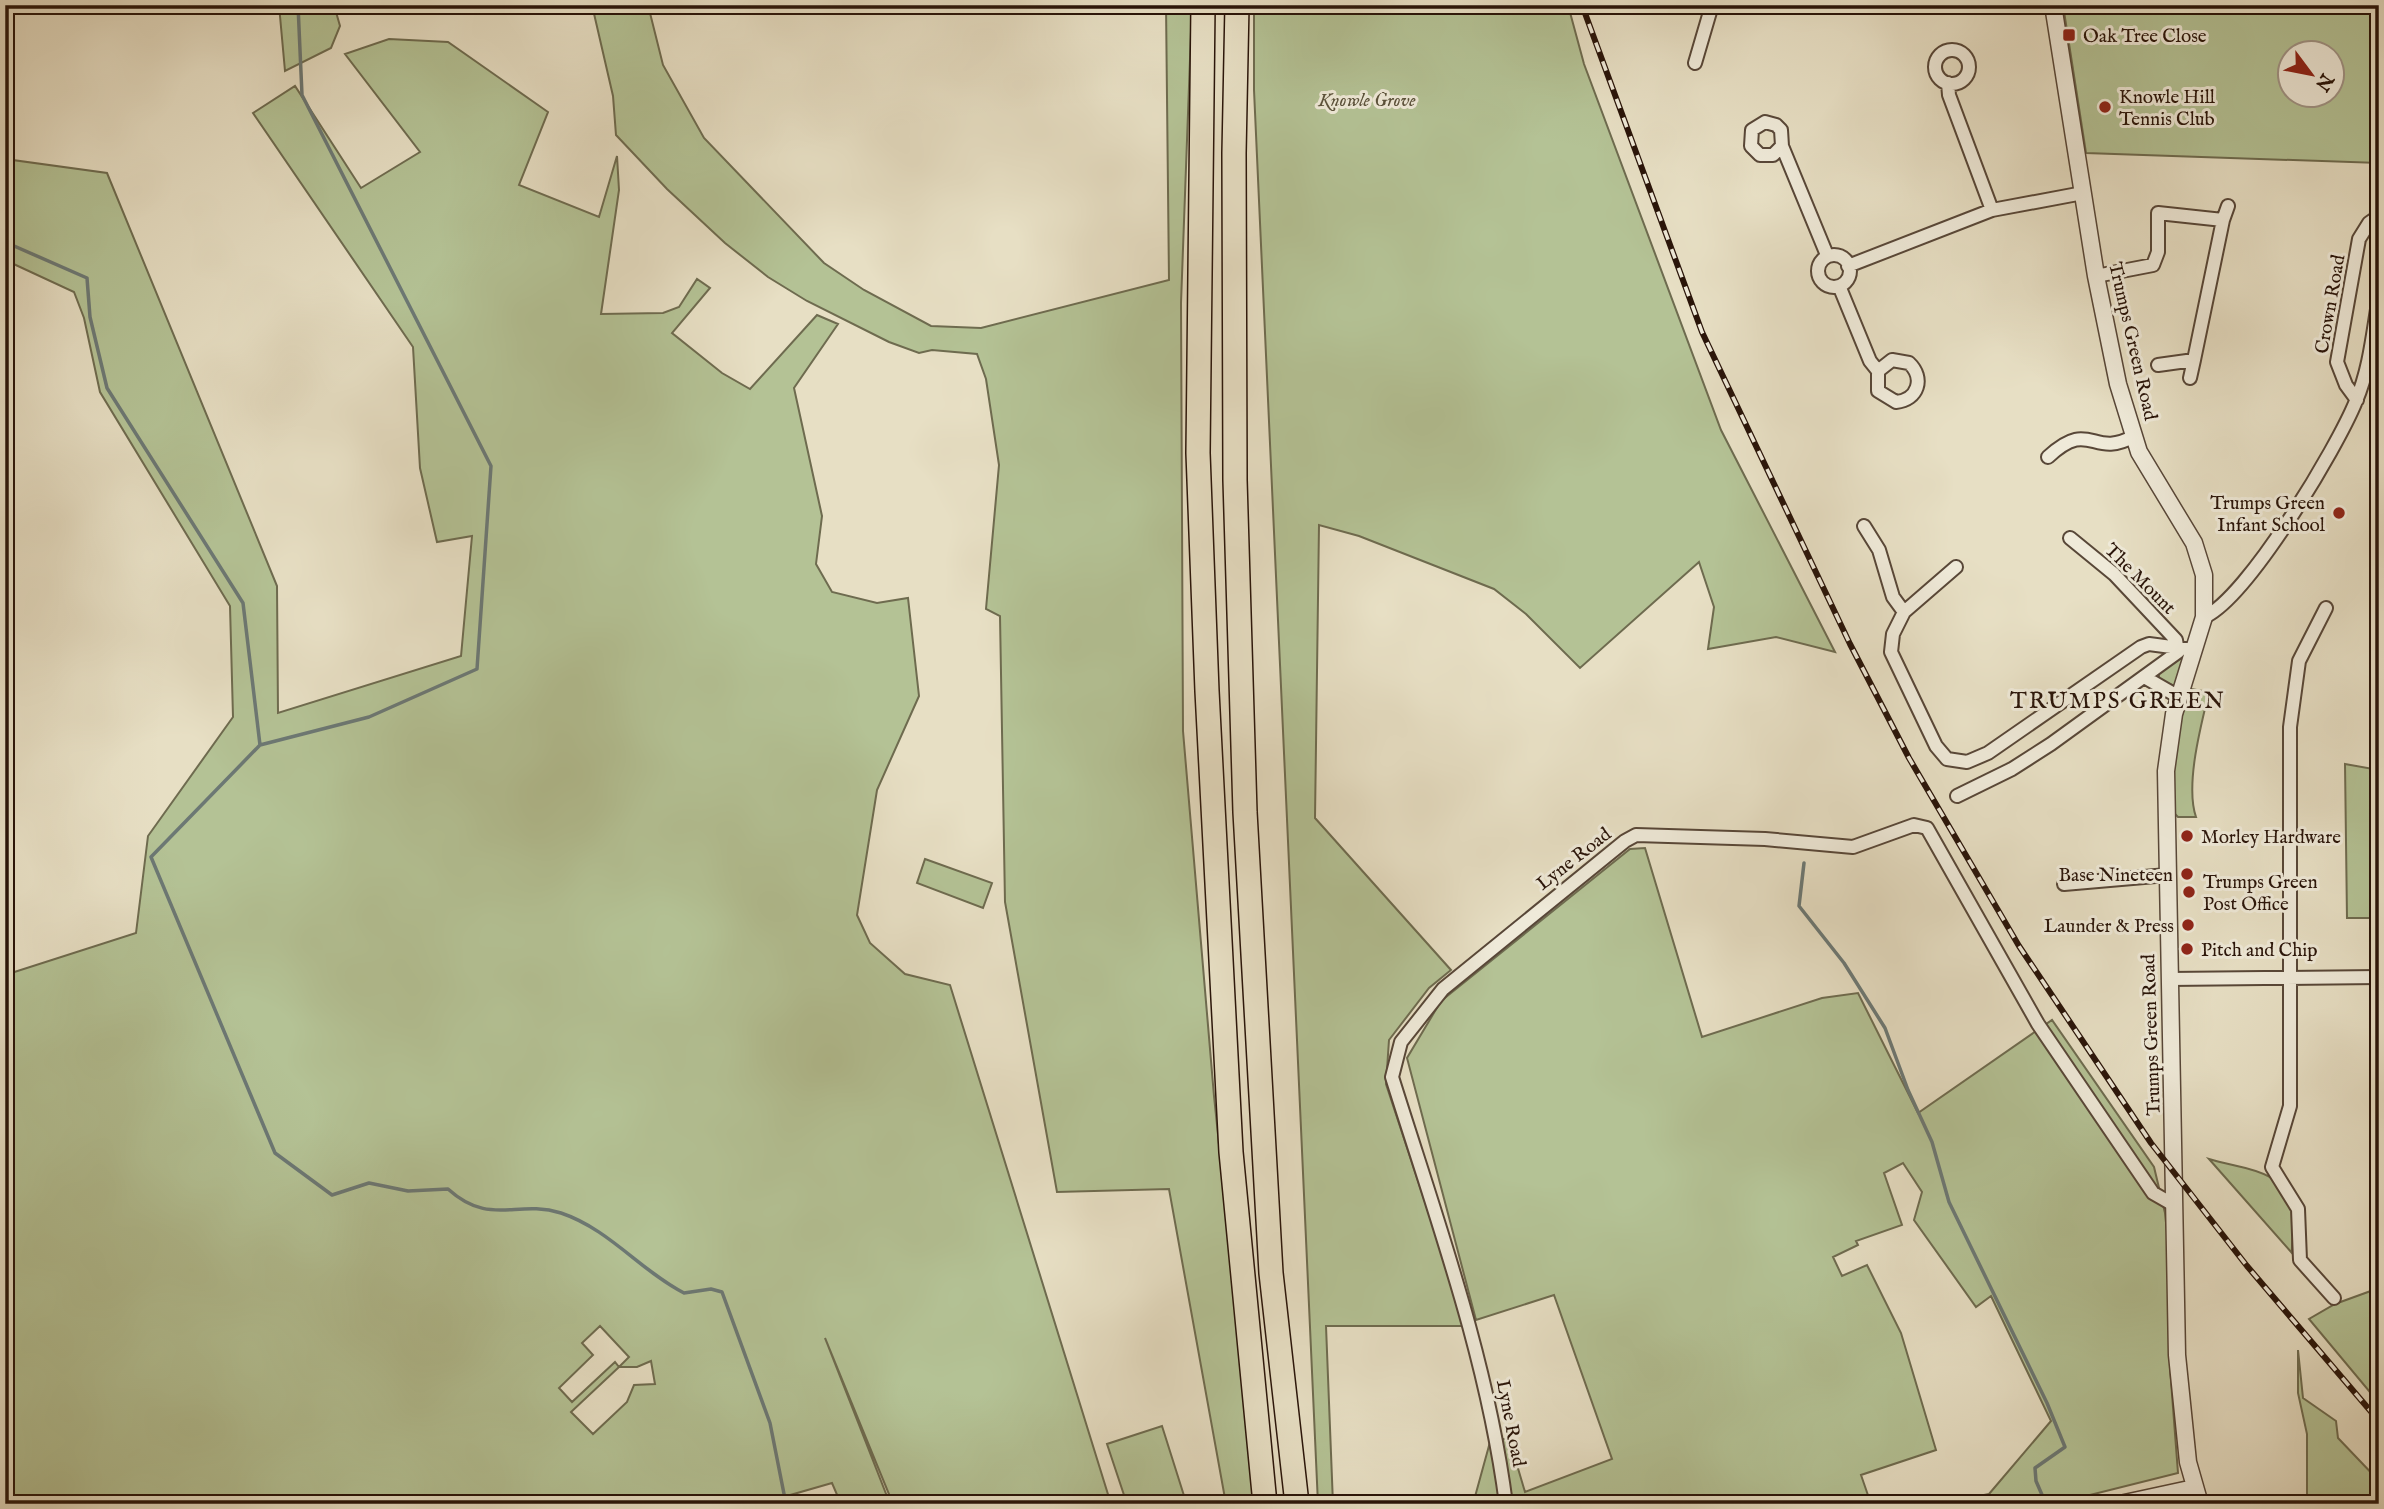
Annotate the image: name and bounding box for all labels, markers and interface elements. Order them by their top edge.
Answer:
place label: Oak Tree Close [2083,25,2207,49]
marker: Oak Tree Close [2061,27,2077,43]
north arrow [2276,38,2346,108]
text: N [2309,68,2339,96]
place label: Knowle Hill Tennis Club [2119,86,2216,132]
park label: Knowle Grove [1317,89,1416,113]
marker: Knowle Hill Tennis Club [2097,99,2113,115]
street label: Crown Road [2310,252,2352,356]
street label: Trumps Green Road [2102,260,2162,424]
place label: Trumps Green Infant School [2210,492,2326,538]
marker: Trumps Green Infant School [2331,505,2347,521]
street label: The Mount [2099,539,2181,620]
district label: TRUMPS GREEN [2010,687,2226,716]
street label: Lyne Road [1532,822,1617,896]
place label: Morley Hardware [2201,826,2341,850]
marker: Morley Hardware [2179,828,2195,844]
place label: Base Nineteen [2058,864,2173,888]
marker: Base Nineteen [2179,866,2195,882]
place label: Trumps Green Post Office [2203,871,2318,917]
marker: Trumps Green Post Office [2181,884,2197,900]
place label: Launder & Press [2044,915,2174,939]
marker: Launder & Press [2180,917,2196,933]
place label: Pitch and Chip [2201,939,2318,963]
marker: Pitch and Chip [2179,941,2195,957]
street label: Trumps Green Road [2137,953,2167,1116]
street label: Lyne Road [1490,1378,1530,1470]

